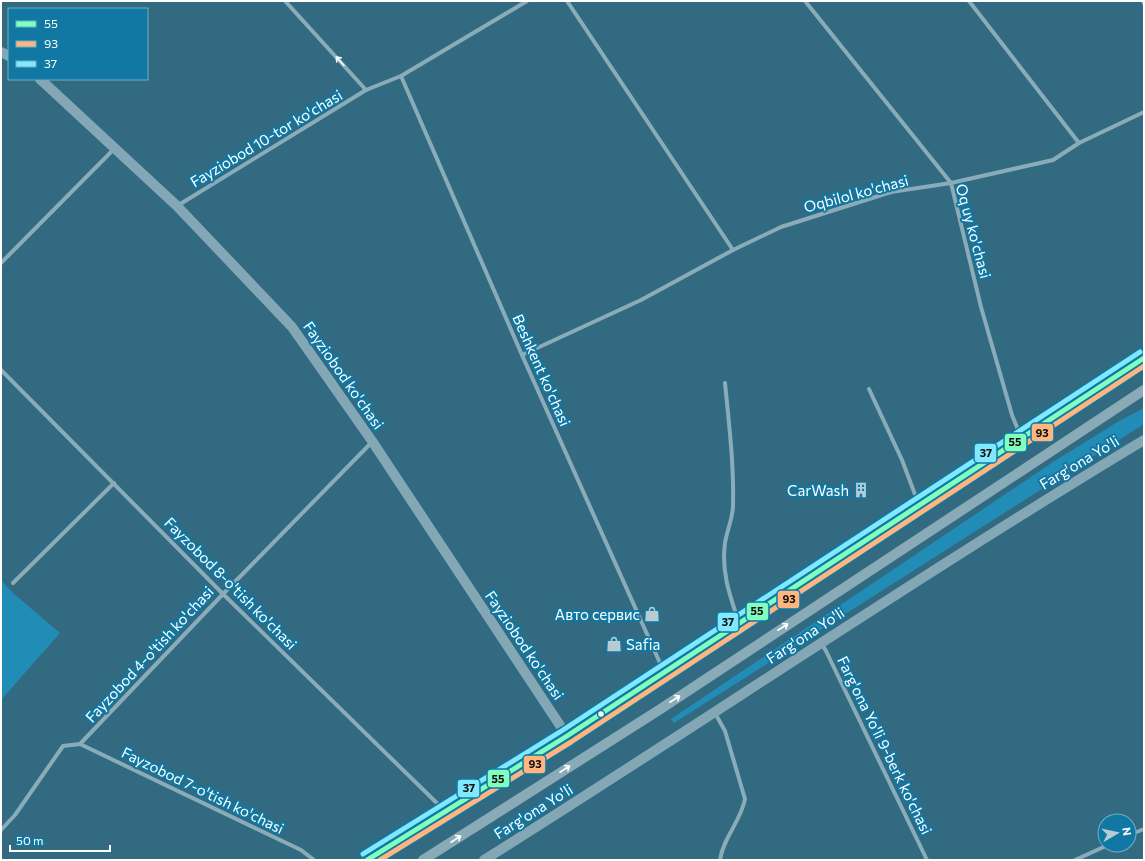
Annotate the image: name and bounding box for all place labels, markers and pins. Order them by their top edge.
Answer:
place label: CarWash [787,481,849,499]
building icon: CarWash [852,481,870,499]
place label: Авто сервис [555,605,640,623]
shop icon: Авто сервис [643,605,661,623]
shop icon: Safia [605,635,623,653]
place label: Safia [626,635,660,653]
unlabelled marker [596,709,606,719]

